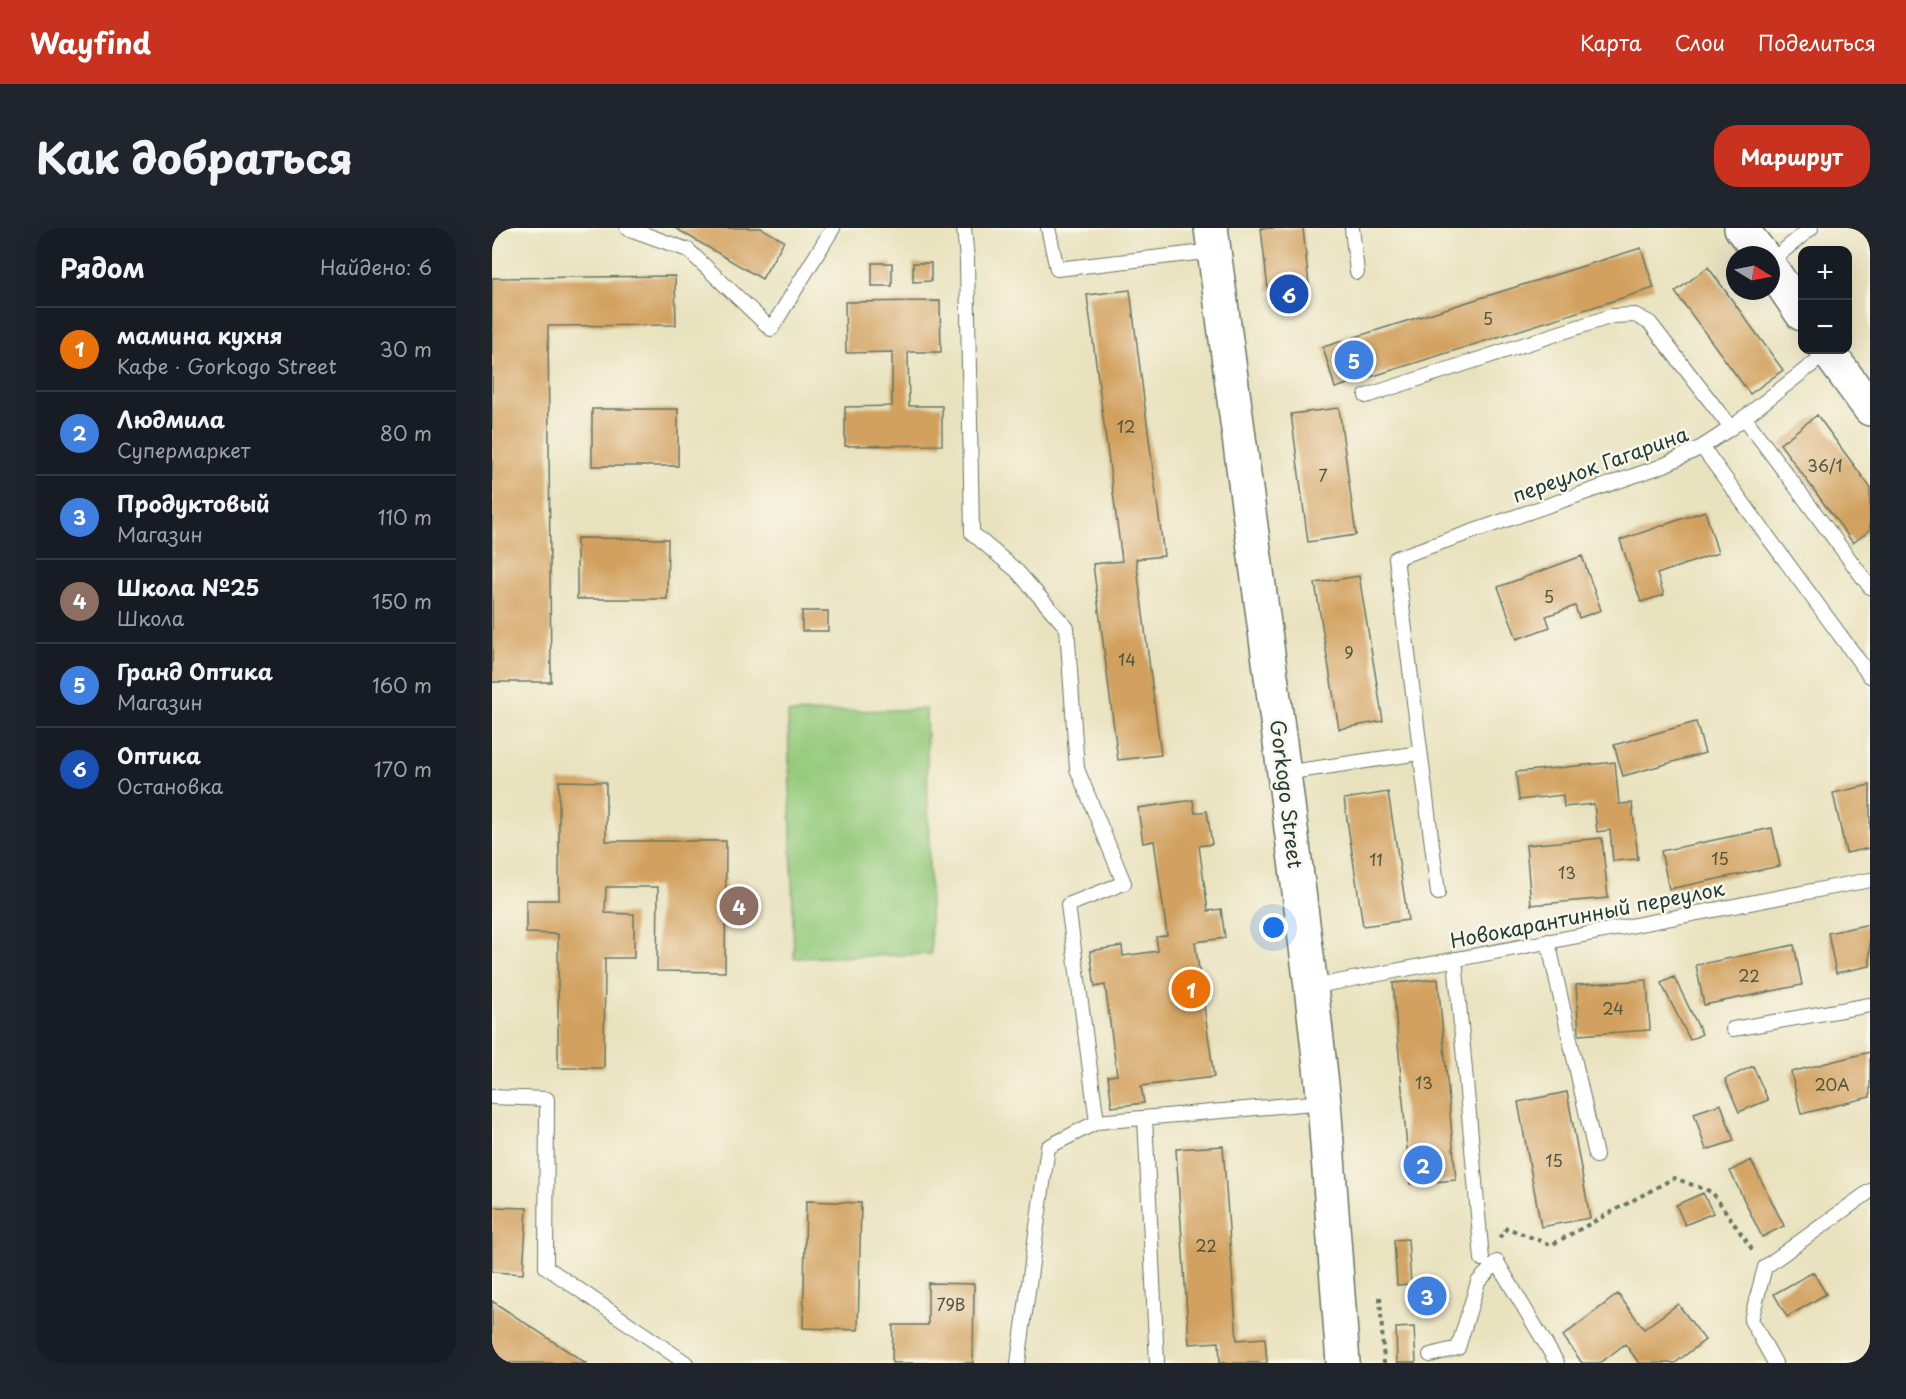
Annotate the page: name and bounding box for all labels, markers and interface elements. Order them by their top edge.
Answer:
text: Wayfind [30,21,151,64]
text: Карта [1580,26,1642,58]
text: Слои [1675,26,1725,58]
text: Поделиться [1758,26,1876,58]
text: Как добраться [36,125,353,188]
button: Маршрут [1714,125,1870,187]
north arrow [1726,246,1780,300]
map controls [1798,246,1852,354]
button: + [1798,246,1852,300]
text: Рядом [60,248,145,287]
text: Найдено: 6 [320,252,432,282]
pin: 6 [1270,272,1308,316]
button: − [1798,300,1852,354]
house number: 5 [1483,306,1493,330]
text: мамина кухня [117,318,283,351]
text: 1 [75,334,84,364]
text: 30 m [379,334,432,364]
pin: 5 [1334,338,1374,382]
text: Кафе · Gorkogo Street [117,351,337,381]
text: Людмила [117,402,225,435]
house number: 12 [1117,414,1135,438]
text: 2 [72,418,87,448]
text: 80 m [380,418,432,448]
street label: переулок Гагарина [1508,418,1693,510]
text: Супермаркет [117,435,250,465]
house number: 36/1 [1807,453,1843,477]
house number: 7 [1318,463,1328,487]
text: Продуктовый [117,486,270,519]
text: 3 [73,502,86,532]
text: 110 m [378,502,432,532]
text: Магазин [117,519,203,549]
text: Школа №25 [117,570,260,603]
house number: 5 [1544,584,1554,608]
text: 4 [73,586,86,616]
text: 150 m [372,586,432,616]
text: Школа [117,603,184,633]
house number: 9 [1344,640,1354,664]
house number: 14 [1118,647,1136,671]
text: Гранд Оптика [117,654,273,687]
text: 5 [73,670,86,700]
text: 160 m [372,670,432,700]
text: Магазин [117,687,203,717]
street label: Gorkogo Street [1263,718,1311,870]
text: Оптика [117,738,201,771]
text: 6 [72,754,87,784]
text: 170 m [374,754,432,784]
text: Остановка [117,771,223,801]
house number: 15 [1711,846,1729,870]
house number: 11 [1369,847,1383,871]
house number: 13 [1558,860,1576,884]
street label: Новокарантинный переулок [1447,873,1727,955]
pin: 4 [720,884,758,928]
your location [1259,913,1288,942]
house number: 22 [1738,963,1760,987]
pin: 1 [1172,966,1210,1011]
house number: 24 [1602,996,1624,1020]
house number: 13 [1415,1070,1433,1094]
house number: 20А [1814,1072,1850,1096]
pin: 2 [1404,1142,1442,1188]
house number: 15 [1545,1148,1563,1172]
house number: 22 [1195,1233,1217,1257]
pin: 3 [1408,1274,1446,1318]
house number: 79В [937,1292,965,1316]

